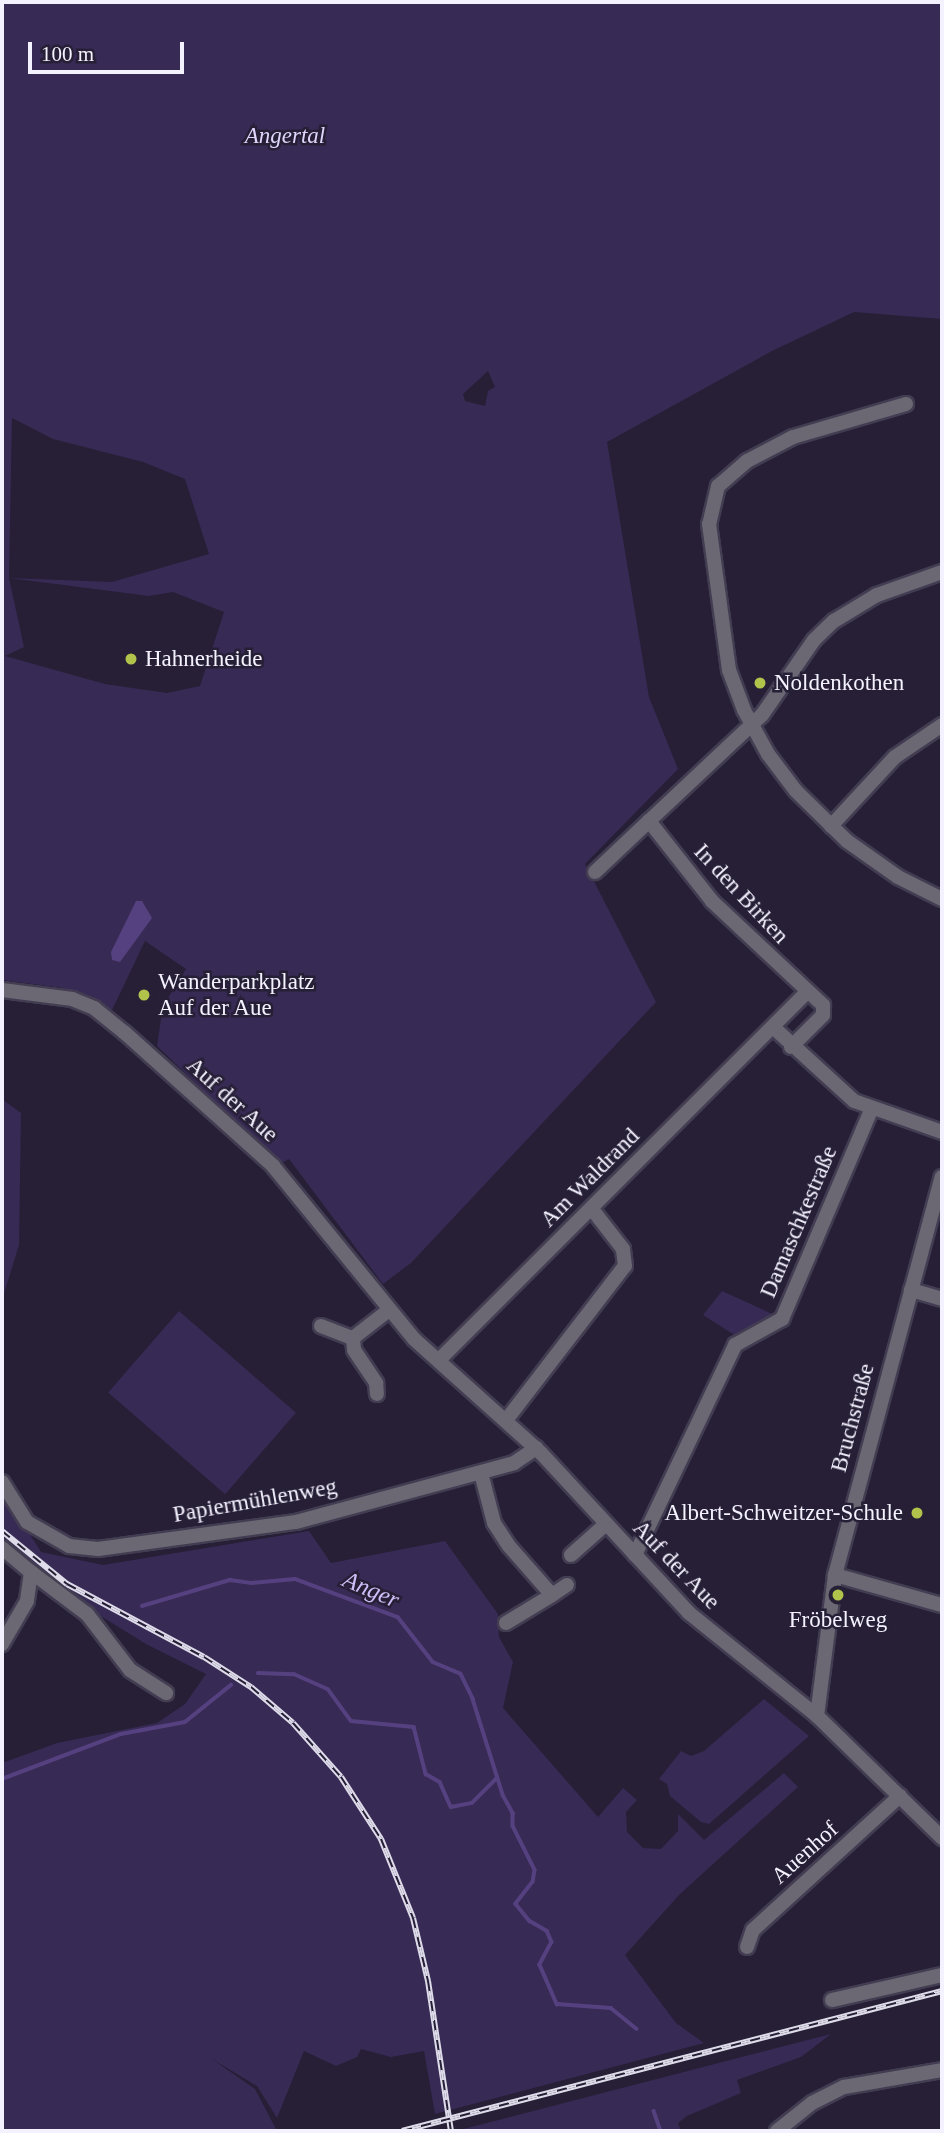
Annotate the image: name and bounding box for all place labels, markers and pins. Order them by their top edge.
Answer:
place label: Hahnerheide [145,645,262,673]
marker: Hahnerheide [123,651,139,667]
place label: Noldenkothen [774,669,904,697]
marker: Noldenkothen [752,675,768,691]
place label: Wanderparkplatz Auf der Aue [158,968,315,1022]
marker: Wanderparkplatz Auf der Aue [136,987,152,1003]
place label: Albert-Schweitzer-Schule [665,1499,903,1527]
marker: Albert-Schweitzer-Schule [909,1505,925,1521]
marker: Fröbelweg [830,1587,846,1603]
place label: Fröbelweg [789,1606,887,1634]

